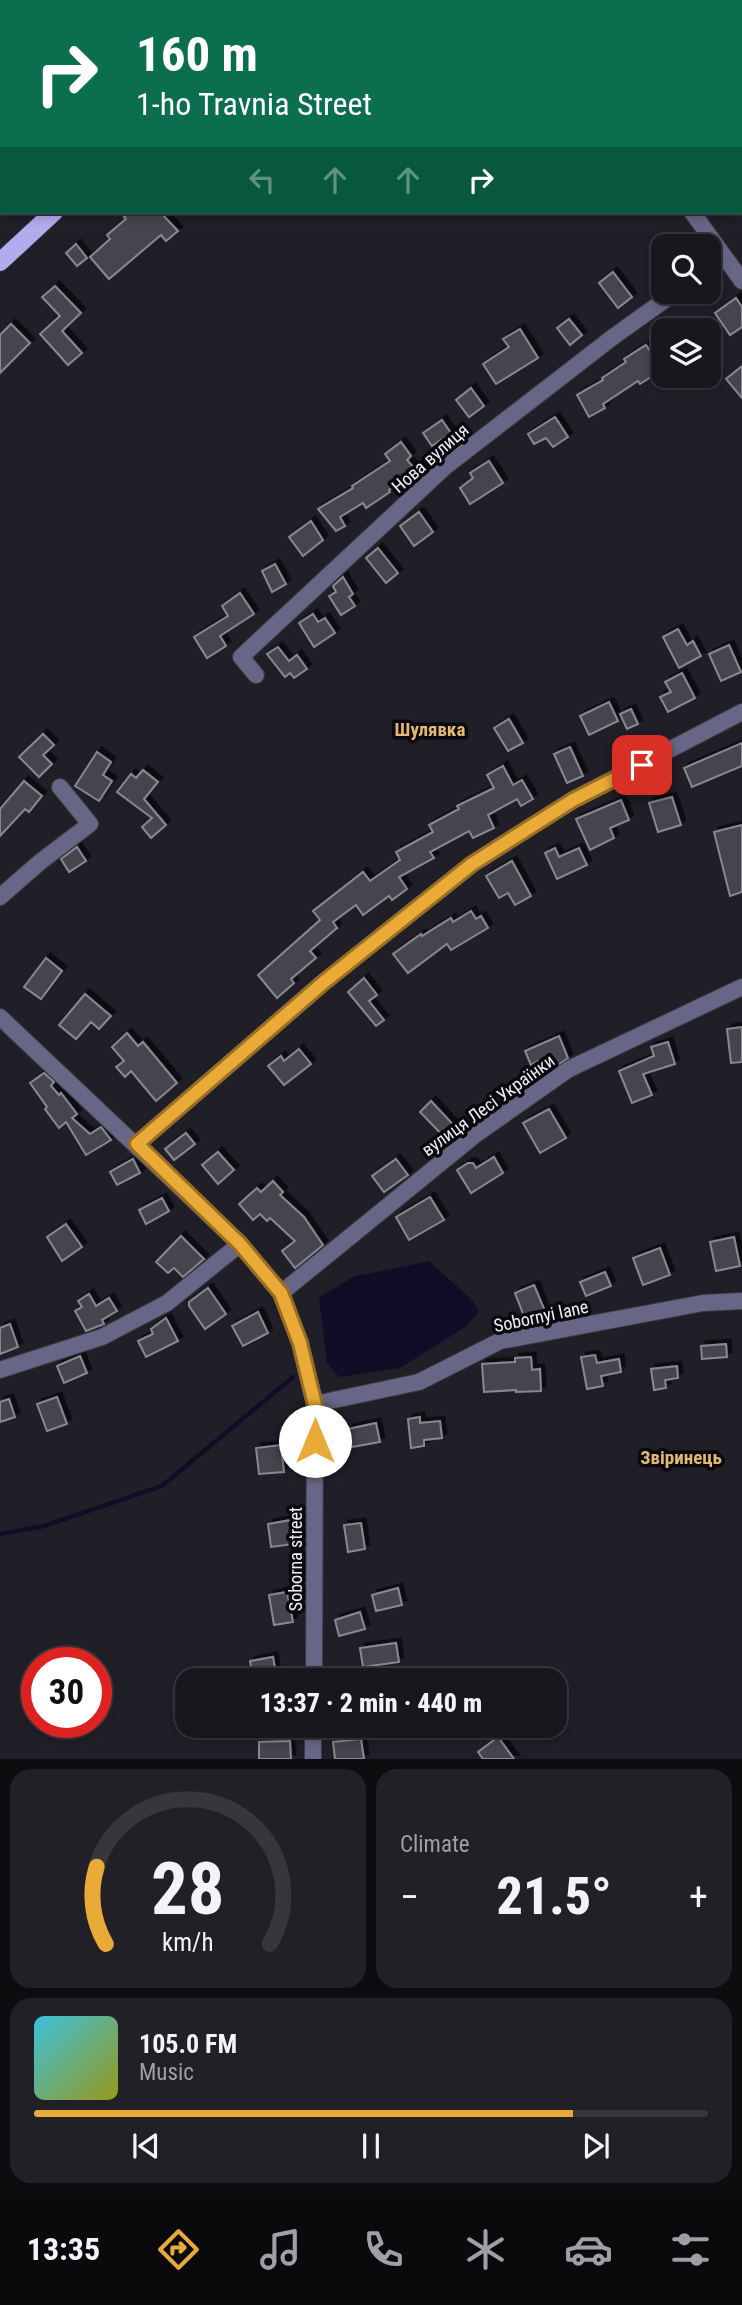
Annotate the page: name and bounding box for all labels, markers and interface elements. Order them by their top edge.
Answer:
text: 160 m [136,26,258,83]
icon: right [21,28,112,119]
text: 1-ho Travnia Street [136,85,372,123]
icon: left [243,161,281,199]
icon: ahead [316,161,354,199]
icon: ahead [389,161,427,199]
icon: right [462,161,500,199]
map controls [651,234,721,388]
button: search [651,234,721,304]
button: layers [651,318,721,388]
street label: Нова вулиця [387,419,473,497]
district label: Шулявка [395,718,465,741]
pin [612,735,672,795]
icon: arrive [623,746,661,784]
street label: вулиця Лесі Українки [417,1050,559,1160]
street label: Sobornyi lane [492,1296,590,1336]
position arrow [278,1404,352,1478]
district label: Звіринець [640,1446,722,1469]
street label: Soborna street [285,1507,306,1611]
speed limit sign: 30 [21,1647,112,1738]
text: 13:37 · 2 min · 440 m [260,1688,482,1718]
text: Climate [400,1831,470,1858]
text: 28 [151,1847,225,1933]
text: 21.5° [496,1866,612,1927]
text: − [400,1875,419,1919]
text: + [689,1875,708,1919]
text: km/h [162,1928,214,1957]
text: 105.0 FM [139,2029,237,2059]
text: Music [139,2059,194,2086]
icon: previous [127,2127,165,2165]
icon: pause [352,2127,390,2165]
icon: next [577,2127,615,2165]
icon: directions [154,2225,203,2274]
icon: music [256,2225,305,2274]
icon: phone [359,2225,408,2274]
icon: climate [461,2225,510,2274]
icon: car [564,2225,613,2274]
icon: filters [666,2225,715,2274]
text: 13:35 [27,2230,100,2268]

